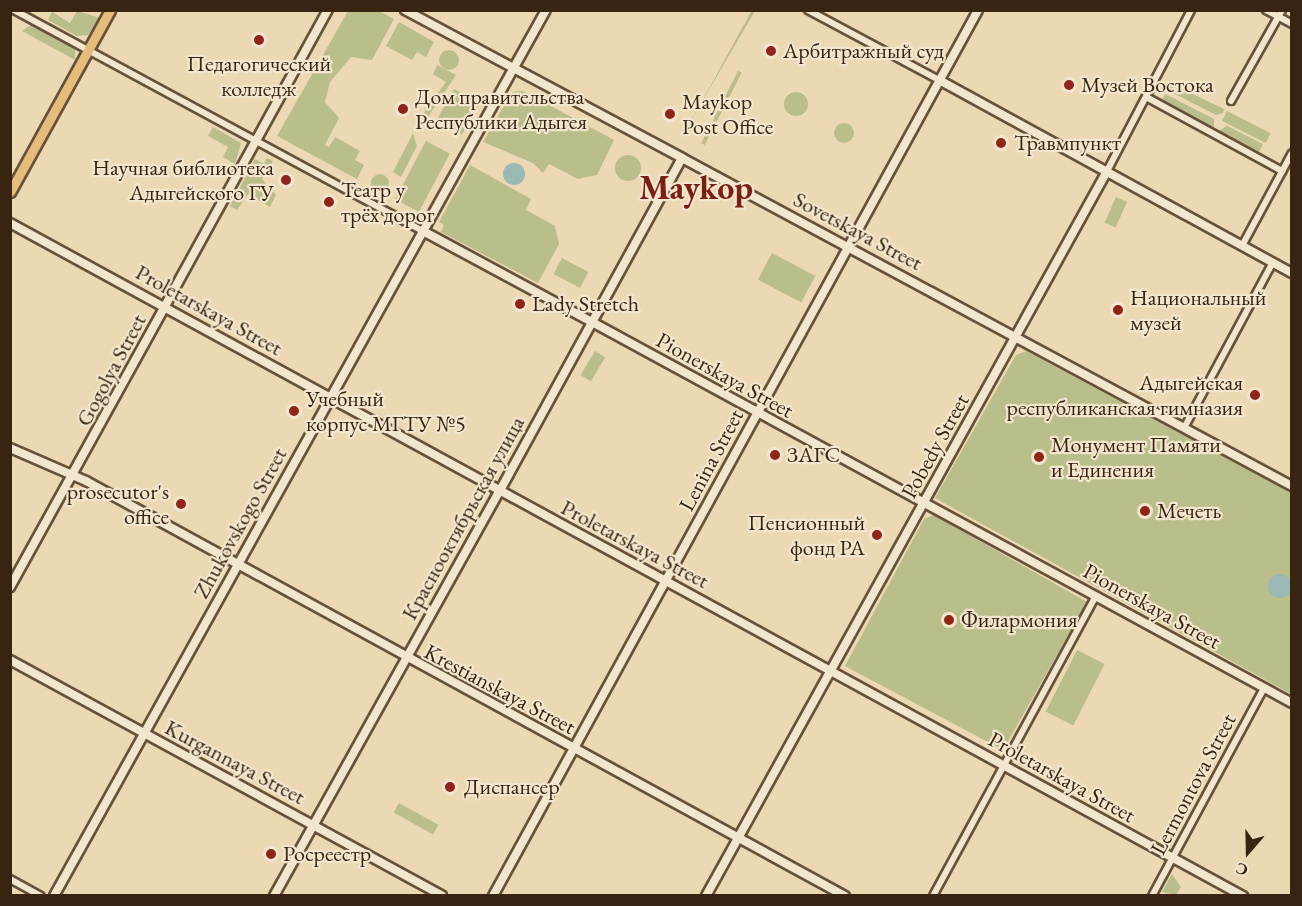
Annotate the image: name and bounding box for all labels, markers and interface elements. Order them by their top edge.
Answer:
marker: Педагогический колледж [252,33,266,47]
place label: Арбитражный суд [783,38,944,64]
marker: Арбитражный суд [764,44,778,58]
place label: Педагогический колледж [187,50,331,101]
place label: Музей Востока [1081,72,1214,98]
marker: Музей Востока [1062,78,1076,92]
place label: Дом правительства Республики Адыгея [415,83,587,134]
place label: Maykop Post Office [682,88,773,140]
marker: Дом правительства Республики Адыгея [396,102,410,116]
marker: Maykop Post Office [663,107,677,121]
place label: Травмпункт [1014,130,1121,156]
marker: Травмпункт [992,134,1010,152]
place label: Научная библиотека Адыгейского ГУ [92,154,274,206]
district label: Maykop [639,168,753,208]
marker: Научная библиотека Адыгейского ГУ [279,173,293,187]
place label: Театр у трёх дорог [341,176,435,228]
street label: Sovetskaya Street [789,186,927,276]
marker: Театр у трёх дорог [322,195,336,209]
street label: Proletarskaya Street [131,259,287,361]
place label: Национальный музей [1130,284,1266,336]
place label: Lady Stretch [532,291,639,317]
marker: Lady Stretch [513,297,527,311]
marker: Национальный музей [1111,303,1125,317]
street label: Gogolya Street [70,309,152,431]
street label: Pionerskaya Street [652,326,798,424]
place label: Адыгейская республиканская гимназия [1007,369,1243,420]
place label: Учебный корпус МГТУ №5 [306,385,466,436]
marker: Адыгейская республиканская гимназия [1248,388,1262,402]
street label: Pobedy Street [896,389,974,503]
marker: Учебный корпус МГТУ №5 [287,404,301,418]
street label: Lenina Street [673,405,749,515]
street label: Краснооктябрьская улица [396,412,530,624]
place label: Монумент Памяти и Единения [1051,431,1221,482]
place label: ЗАГС [787,442,840,468]
street label: Zhukovskogo Street [188,443,292,603]
marker: ЗАГС [768,448,782,462]
marker: Монумент Памяти и Единения [1032,450,1046,464]
place label: prosecutor's office [67,478,169,530]
street label: Proletarskaya Street [557,494,713,594]
marker: prosecutor's office [174,497,188,511]
place label: Мечеть [1157,498,1221,524]
marker: Мечеть [1138,504,1152,518]
place label: Пенсионный фонд РА [748,509,865,560]
marker: Пенсионный фонд РА [870,528,884,542]
street label: Pionerskaya Street [1079,557,1225,655]
place label: Филармония [961,607,1078,633]
marker: Филармония [942,613,956,627]
street label: Krestianskaya Street [420,638,580,740]
street label: Lermontova Street [1145,709,1241,859]
street label: Kurgannaya Street [160,714,310,810]
street label: Proletarskaya Street [984,726,1140,828]
place label: Диспансер [464,774,560,800]
marker: Диспансер [441,778,459,796]
north arrow [1218,822,1278,882]
place label: Росреестр [283,841,371,867]
marker: Росреестр [264,847,278,861]
text: С [1233,858,1251,881]

